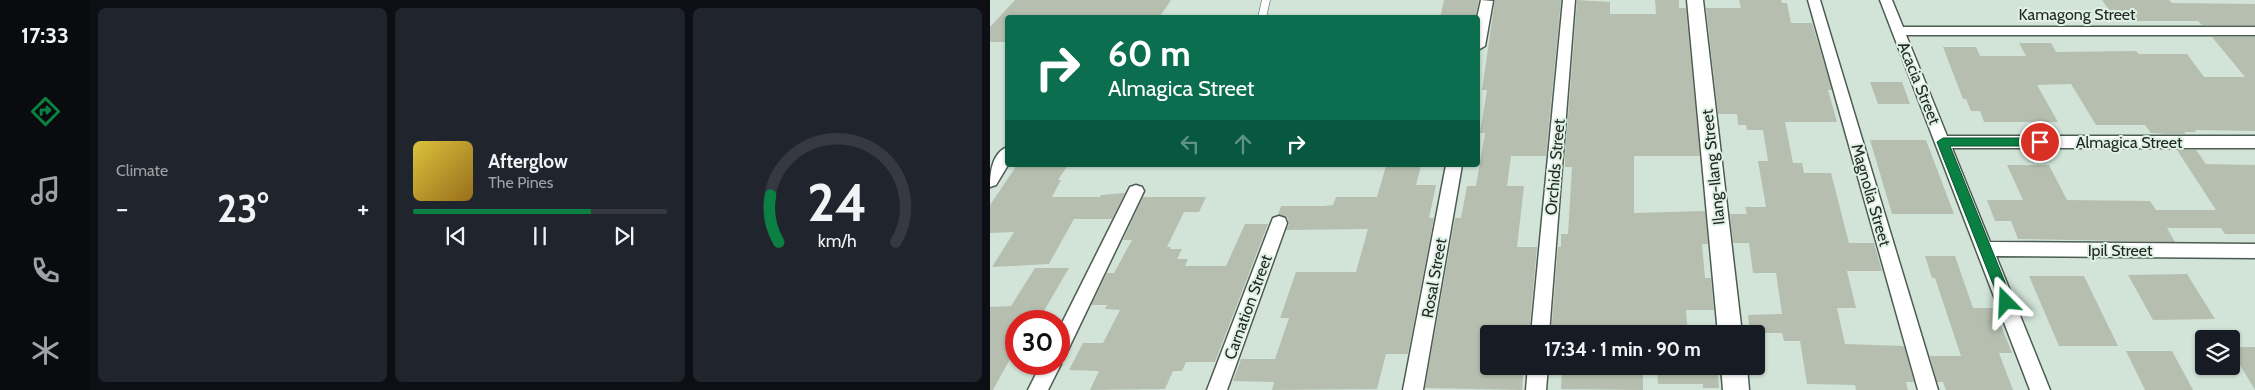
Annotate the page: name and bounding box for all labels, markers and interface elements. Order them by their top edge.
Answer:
street label: Kamagong Street [2019,5,2136,24]
text: 17:33 [21,22,69,49]
text: 60 m [1108,32,1191,75]
icon: right [1025,35,1090,100]
street label: Acacia Street [1894,39,1944,128]
text: Almagica Street [1108,75,1255,102]
icon: directions [28,94,63,129]
street label: Ilang-Ilang Street [1697,108,1729,226]
street label: Orchids Street [1541,117,1569,216]
pin [2019,121,2061,163]
icon: arrive [2026,128,2054,156]
icon: left [1176,130,1204,158]
icon: ahead [1229,130,1257,158]
icon: right [1282,130,1310,158]
street label: Almagica Street [2076,133,2183,152]
street label: Magnolia Street [1847,142,1895,249]
text: Afterglow [488,150,568,173]
text: Climate [116,161,168,180]
text: 24 [807,171,867,234]
icon: music [28,173,63,208]
text: The Pines [488,173,553,192]
text: 23° [217,185,268,232]
text: − [116,191,128,225]
text: + [357,191,369,225]
icon: previous [442,222,470,250]
icon: pause [526,222,554,250]
icon: next [610,222,638,250]
text: km/h [818,230,857,251]
street label: Rosal Street [1418,236,1450,320]
street label: Ipil Street [2088,241,2153,260]
street label: Carnation Street [1220,251,1276,362]
icon: phone [28,253,63,288]
position arrow [1979,275,2031,327]
speed limit sign: 30 [1005,310,1070,375]
map controls [2195,330,2240,375]
button: layers [2195,330,2240,375]
icon: climate [28,333,63,368]
text: 17:34 · 1 min · 90 m [1544,338,1701,361]

